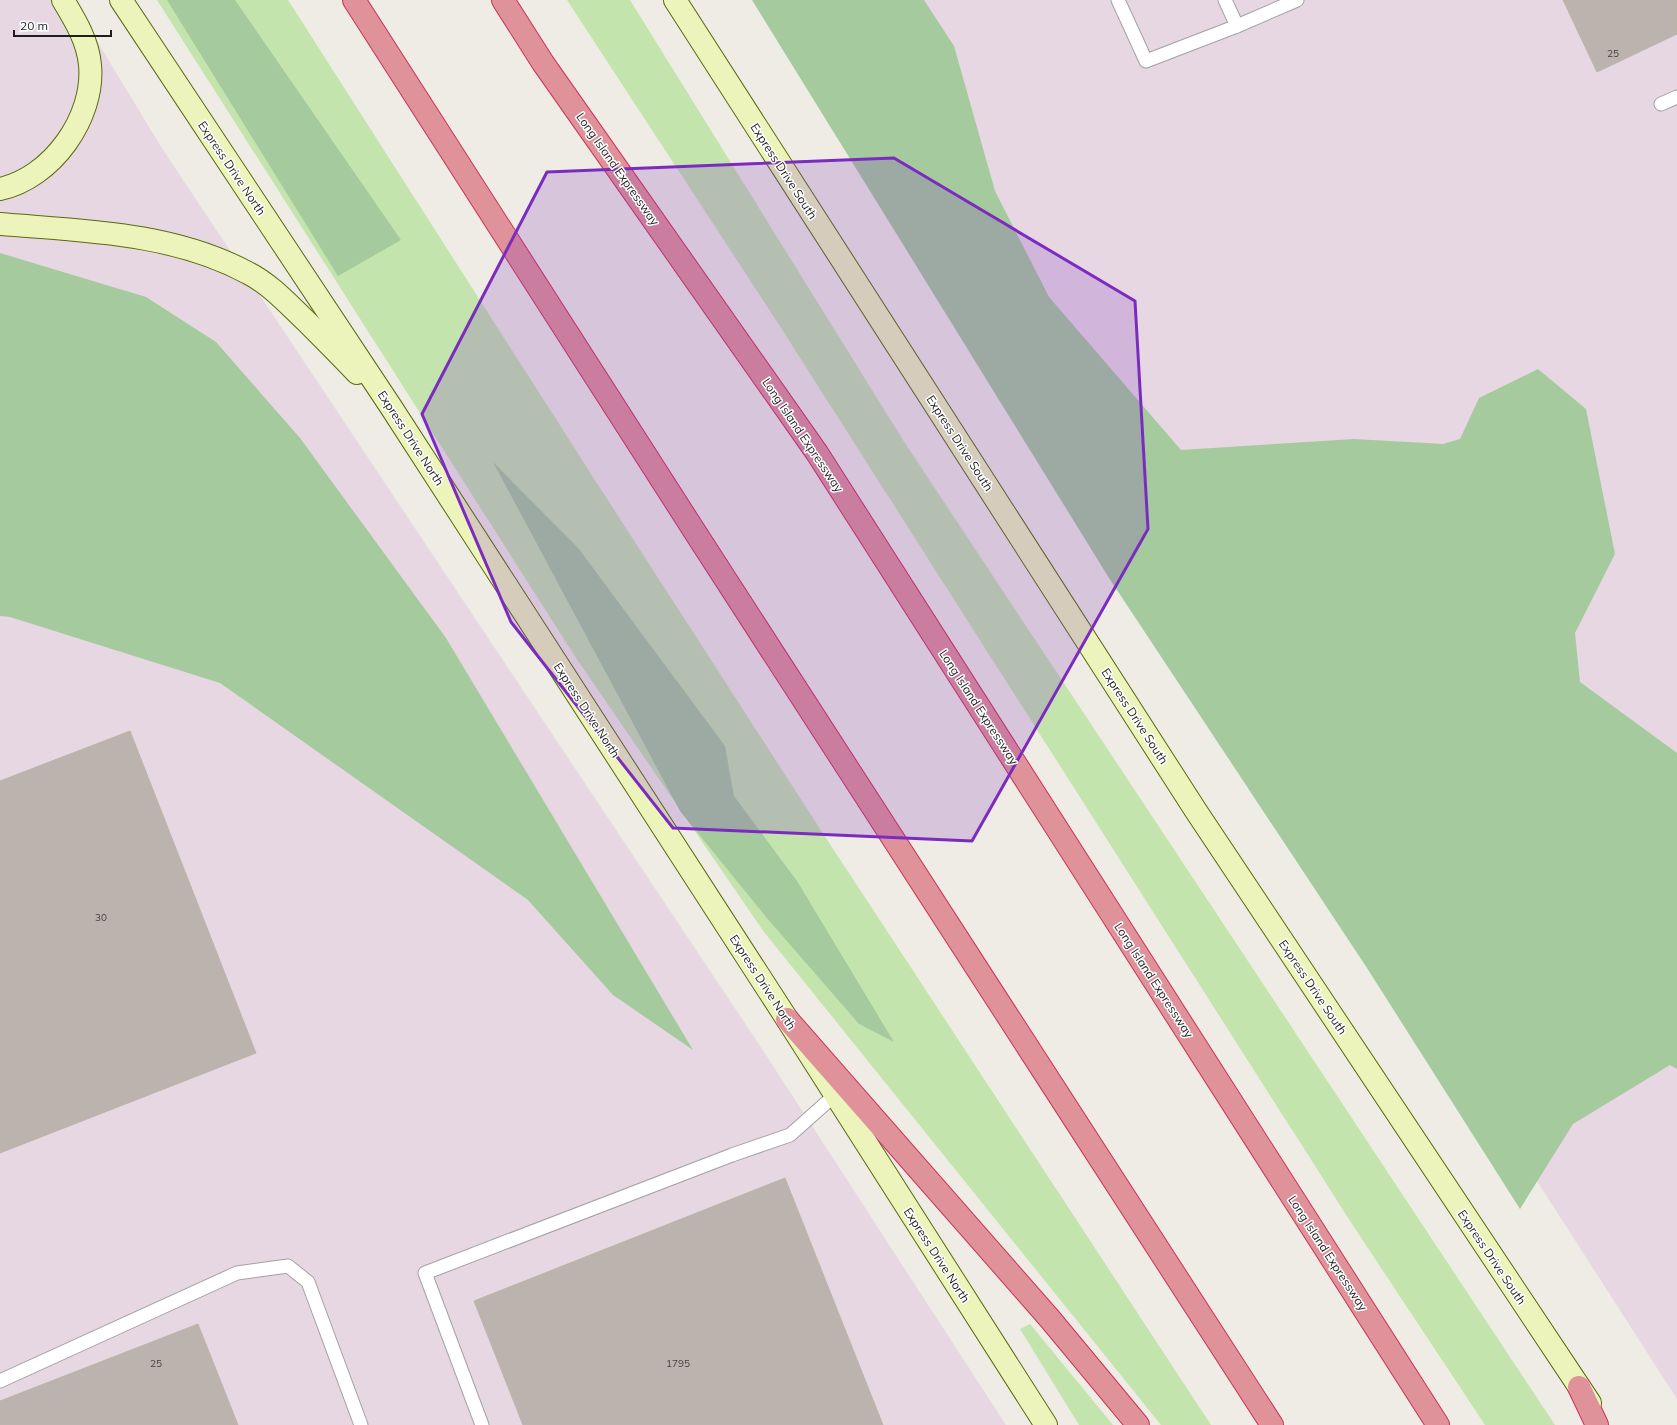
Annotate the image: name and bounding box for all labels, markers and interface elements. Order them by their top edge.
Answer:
scale bar [14,12,111,38]
text: 20 m [20,18,48,33]
house number: 25 [1607,47,1619,60]
street label: Long Island Expressway [573,110,663,229]
street label: Express Drive North [195,118,269,218]
street label: Express Drive South [747,120,821,222]
street label: Long Island Expressway [759,375,847,495]
street label: Express Drive North [375,388,447,488]
street label: Express Drive South [923,392,997,494]
street label: Long Island Expressway [936,647,1022,768]
street label: Express Drive North [551,660,623,760]
street label: Express Drive South [1098,665,1172,767]
house number: 30 [95,911,107,924]
street label: Long Island Expressway [1111,920,1197,1041]
street label: Express Drive North [727,932,799,1032]
street label: Express Drive South [1276,937,1350,1037]
street label: Long Island Expressway [1285,1193,1371,1314]
street label: Express Drive North [901,1205,973,1305]
street label: Express Drive South [1455,1207,1529,1307]
house number: 25 [150,1357,162,1370]
house number: 1795 [666,1357,690,1370]

